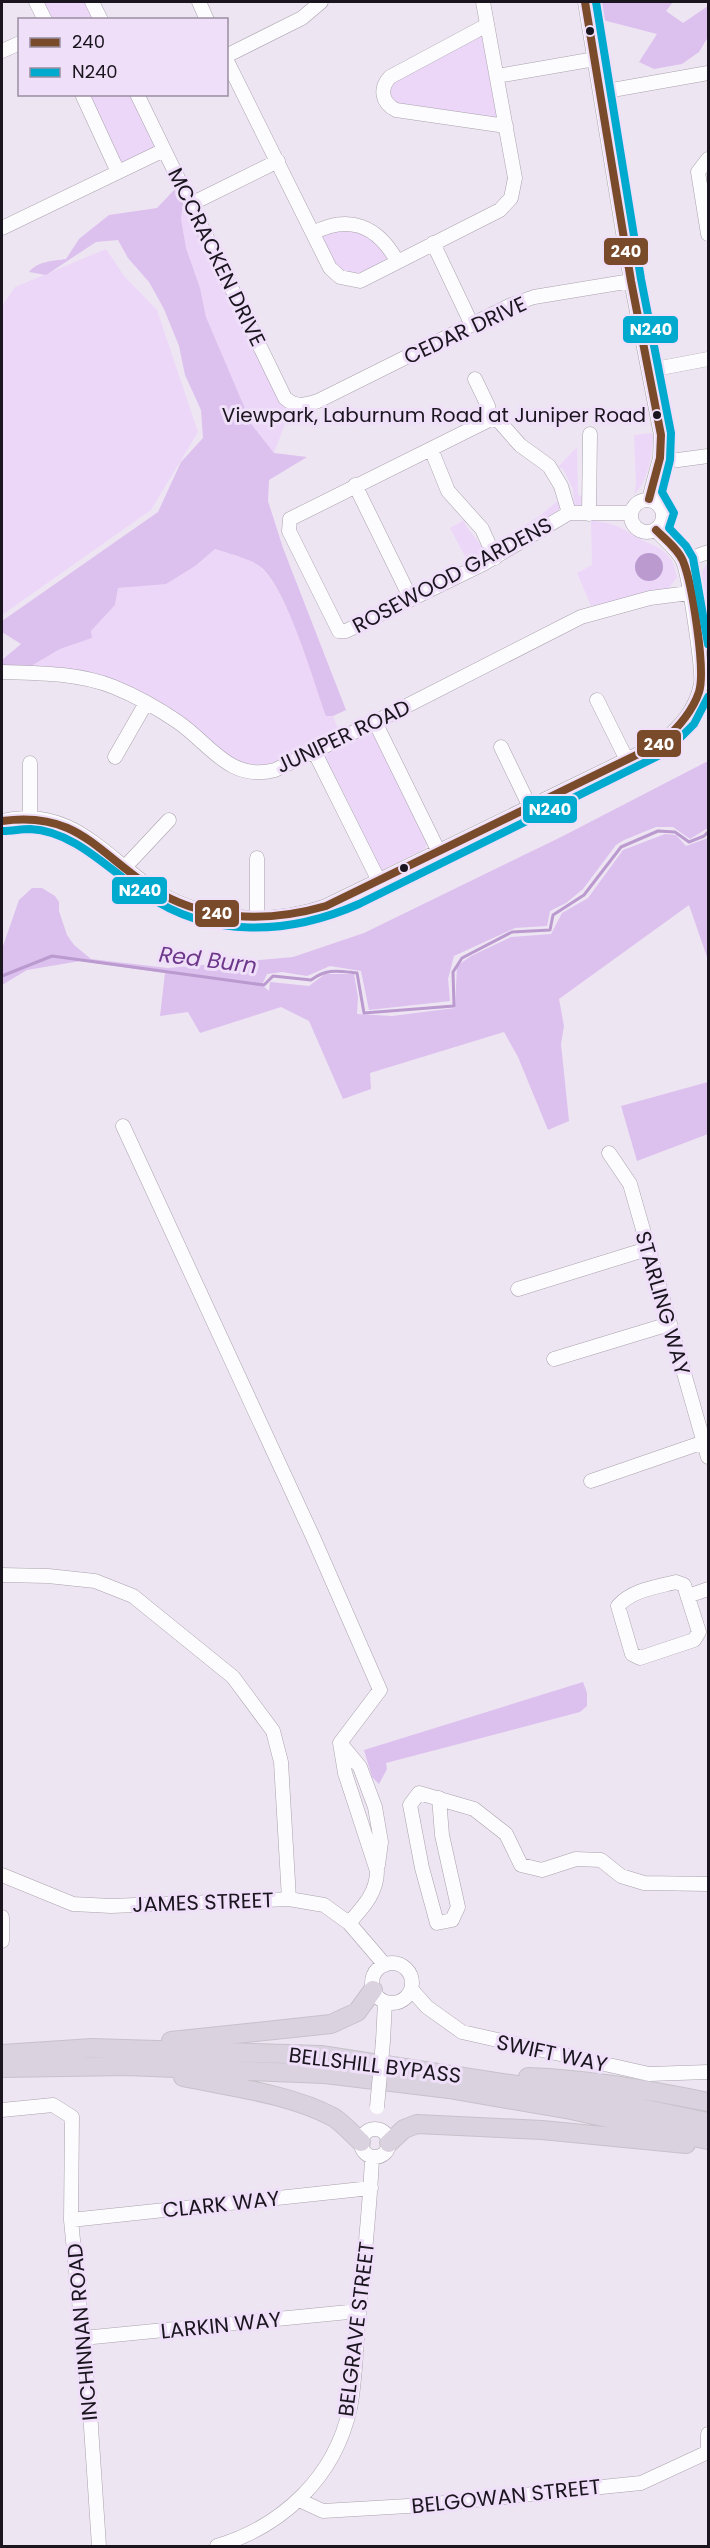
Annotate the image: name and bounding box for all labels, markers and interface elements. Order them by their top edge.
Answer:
legend [18,18,228,96]
unlabelled marker [584,25,596,37]
text: 240 [72,29,105,54]
text: N240 [72,59,118,84]
street label: MCCRACKEN DRIVE [161,163,273,351]
line badge: 240 [603,237,649,266]
text: 240 [611,240,641,263]
street label: CEDAR DRIVE [399,289,531,371]
line badge: N240 [622,315,679,344]
text: N240 [630,318,672,341]
place label: Viewpark, Laburnum Road at Juniper Road [222,401,646,429]
marker: Viewpark, Laburnum Road at Juniper Road [651,409,663,421]
street label: ROSEWOOD GARDENS [347,510,557,640]
street label: JUNIPER ROAD [271,692,415,780]
line badge: 240 [636,729,682,758]
text: 240 [644,733,674,756]
line badge: N240 [522,795,578,824]
text: N240 [529,798,571,821]
unlabelled marker [398,862,410,874]
line badge: N240 [111,876,168,905]
text: N240 [119,879,161,902]
line badge: 240 [194,899,240,928]
text: 240 [202,902,232,925]
water label: Red Burn [157,939,259,981]
street label: STARLING WAY [629,1228,697,1378]
street label: JAMES STREET [132,1885,274,1919]
street label: SWIFT WAY [494,2027,610,2079]
street label: BELLSHILL BYPASS [287,2040,463,2090]
street label: CLARK WAY [161,2183,281,2225]
street label: BELGRAVE STREET [331,2240,381,2418]
street label: INCHINNAN ROAD [60,2242,104,2422]
street label: LARKIN WAY [159,2304,283,2346]
street label: BELGOWAN STREET [410,2472,602,2520]

